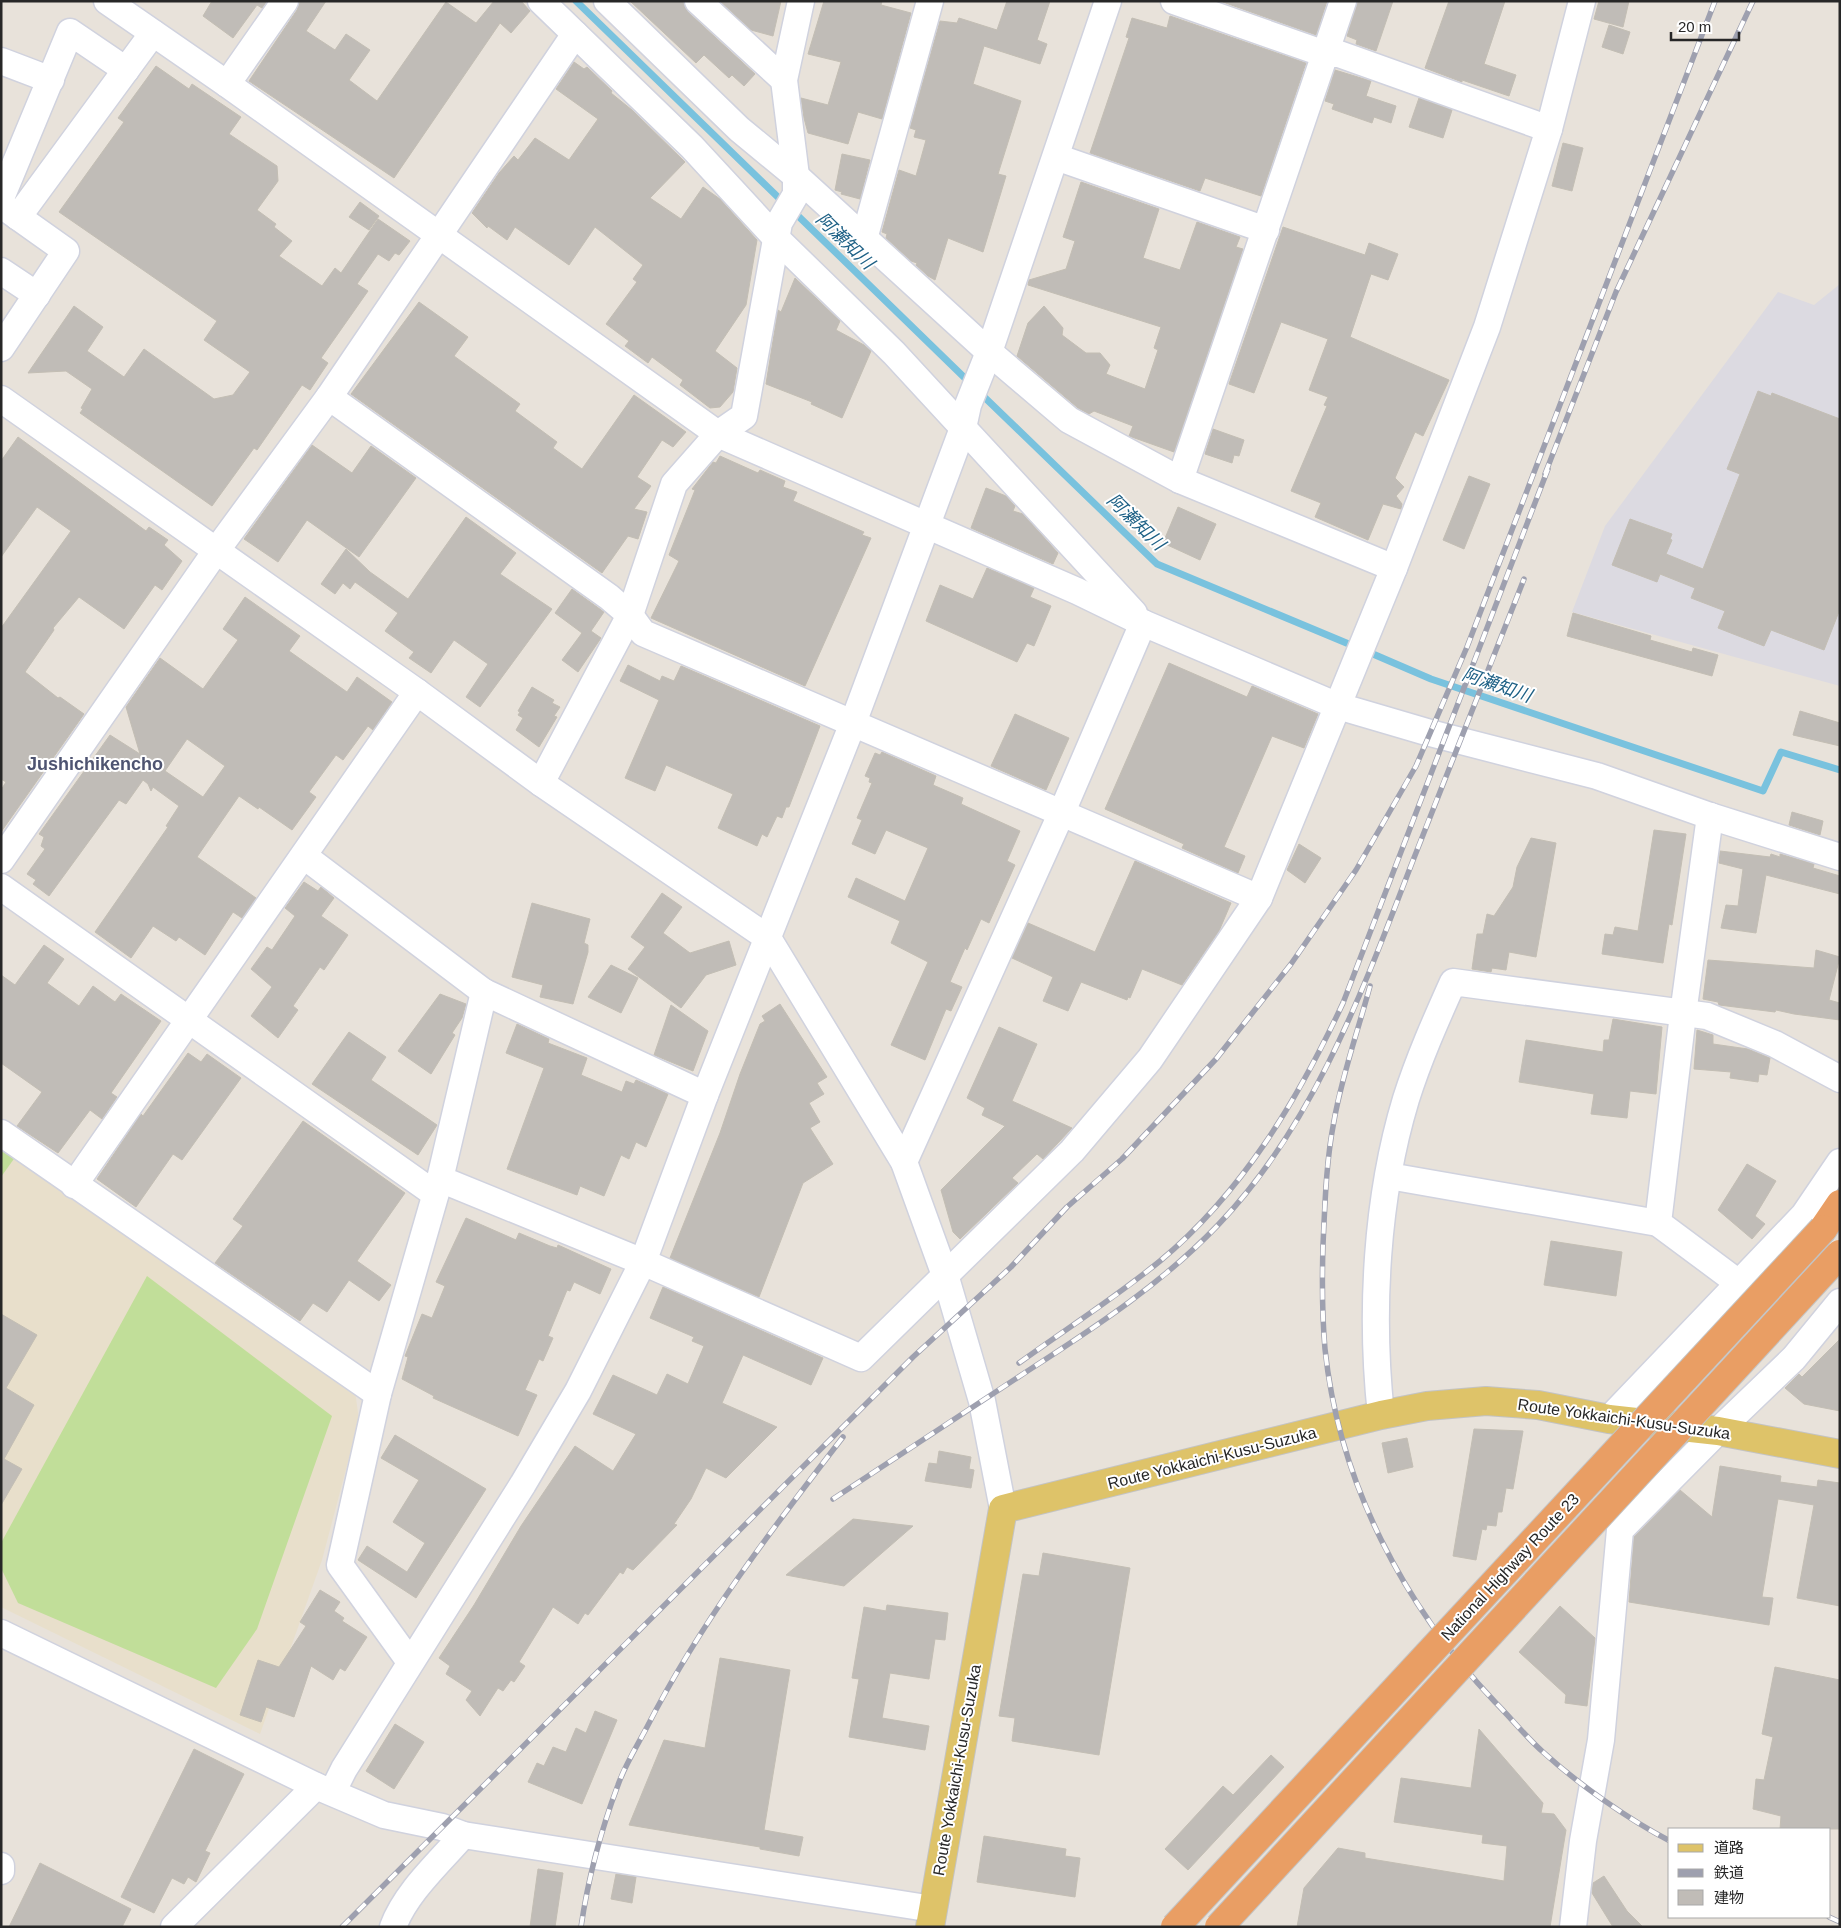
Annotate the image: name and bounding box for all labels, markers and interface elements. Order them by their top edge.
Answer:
scale bar [1671,10,1738,42]
text: 20 m [1678,18,1711,35]
water label: 阿瀬知川 [812,209,879,275]
water label: 阿瀬知川 [1103,490,1170,556]
water label: 阿瀬知川 [1460,664,1536,707]
district label: Jushichikencho [27,754,163,774]
street label: Route Yokkaichi-Kusu-Suzuka [1517,1396,1731,1442]
street label: Route Yokkaichi-Kusu-Suzuka [1106,1424,1318,1492]
street label: National Highway Route 23 [1438,1490,1582,1644]
street label: Route Yokkaichi-Kusu-Suzuka [930,1663,984,1877]
legend [1668,1828,1831,1918]
text: 道路 [1714,1839,1744,1856]
text: 鉄道 [1714,1864,1744,1881]
text: 建物 [1714,1889,1744,1906]

